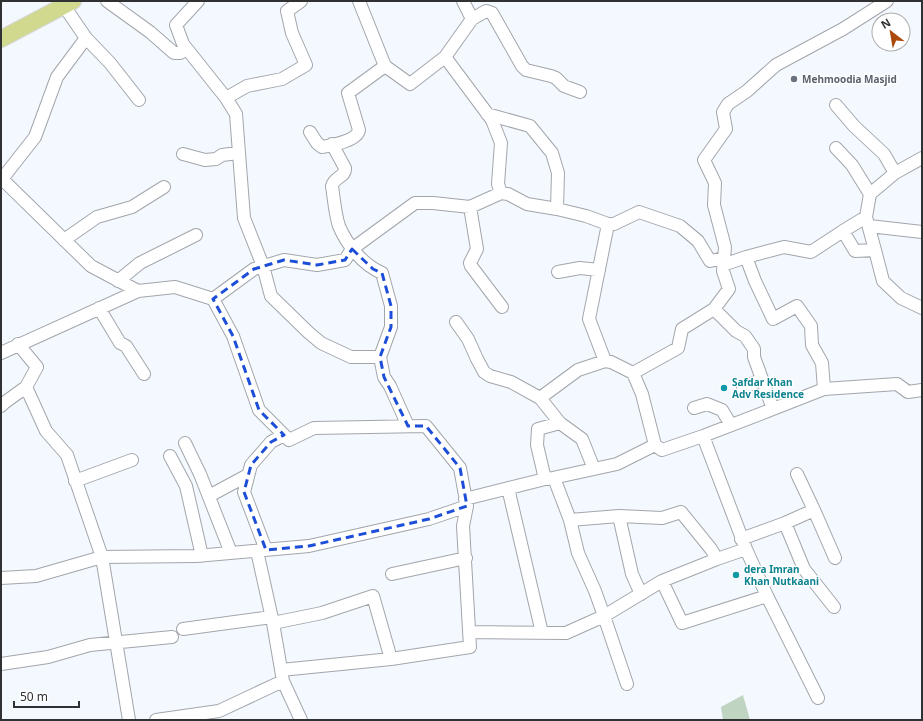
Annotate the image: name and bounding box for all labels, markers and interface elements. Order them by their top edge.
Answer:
north arrow [871,12,911,52]
text: N [878,14,893,32]
place label: Mehmoodia Masjid [802,72,897,86]
marker: Mehmoodia Masjid [789,74,799,84]
place label: Safdar Khan Adv Residence [732,375,804,401]
marker: Safdar Khan Adv Residence [719,383,729,393]
place label: dera Imran Khan Nutkaani [744,562,819,588]
marker: dera Imran Khan Nutkaani [731,570,741,580]
scale bar [14,683,79,709]
text: 50 m [20,688,48,705]

